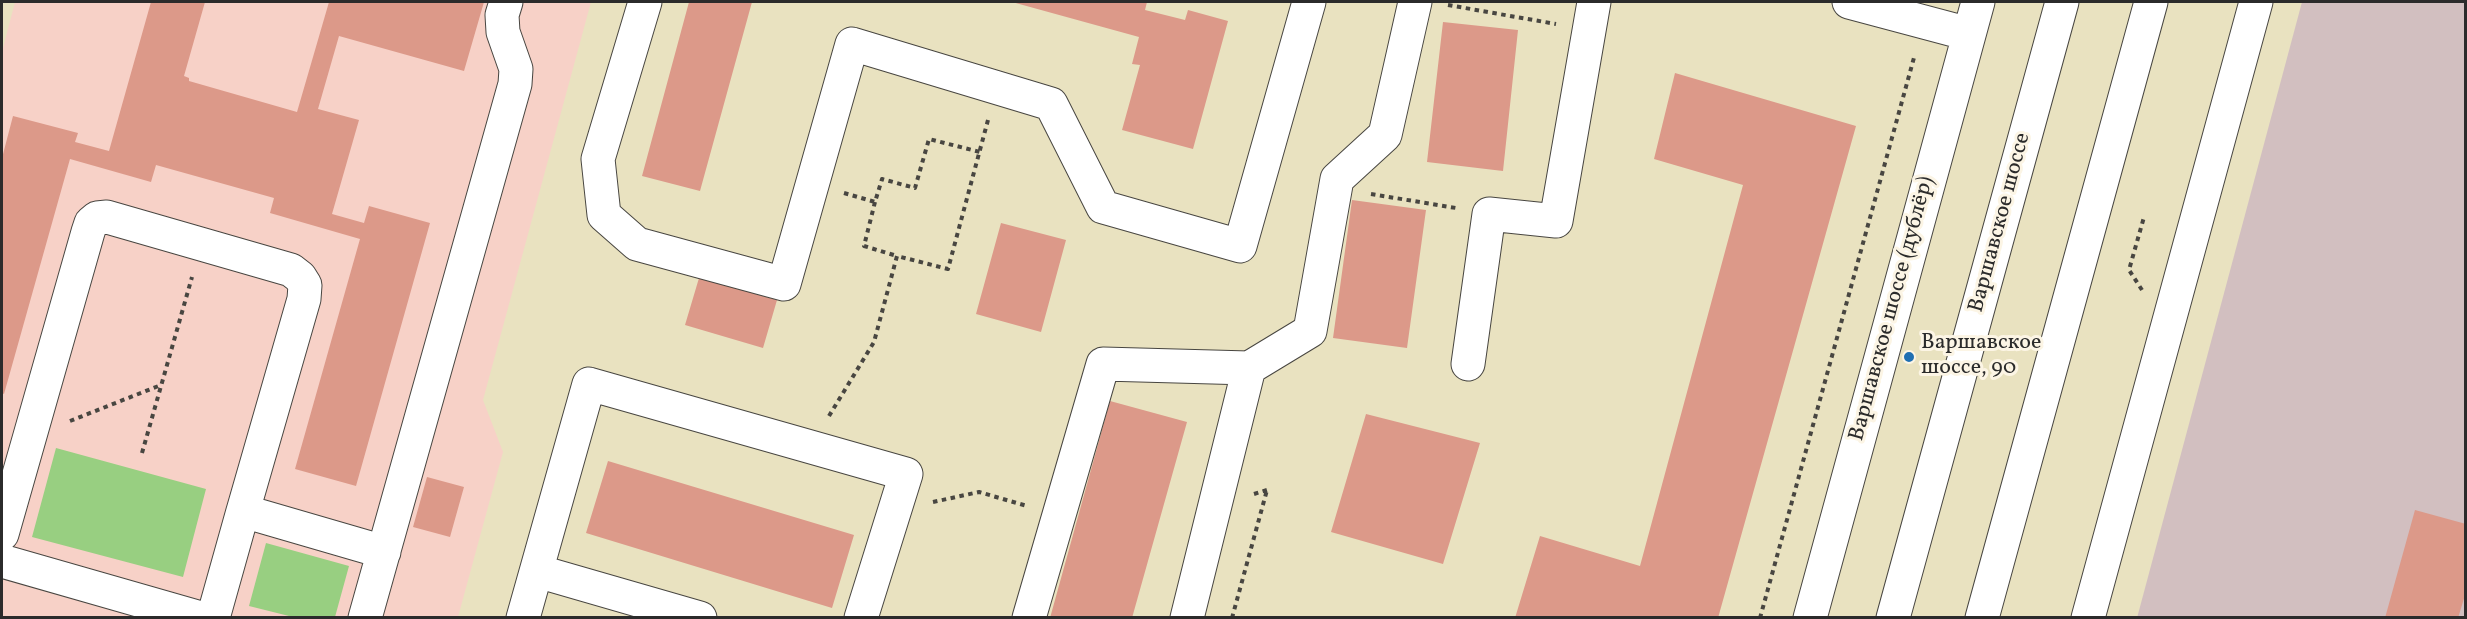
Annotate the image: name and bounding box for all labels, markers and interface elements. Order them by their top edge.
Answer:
street label: Варшавское шоссе [1964,130,2038,316]
street label: Варшавское шоссе (дублёр) [1845,174,1941,444]
place label: Варшавское шоссе, 90 [1921,331,2041,382]
marker: Варшавское шоссе, 90 [1902,350,1916,364]

